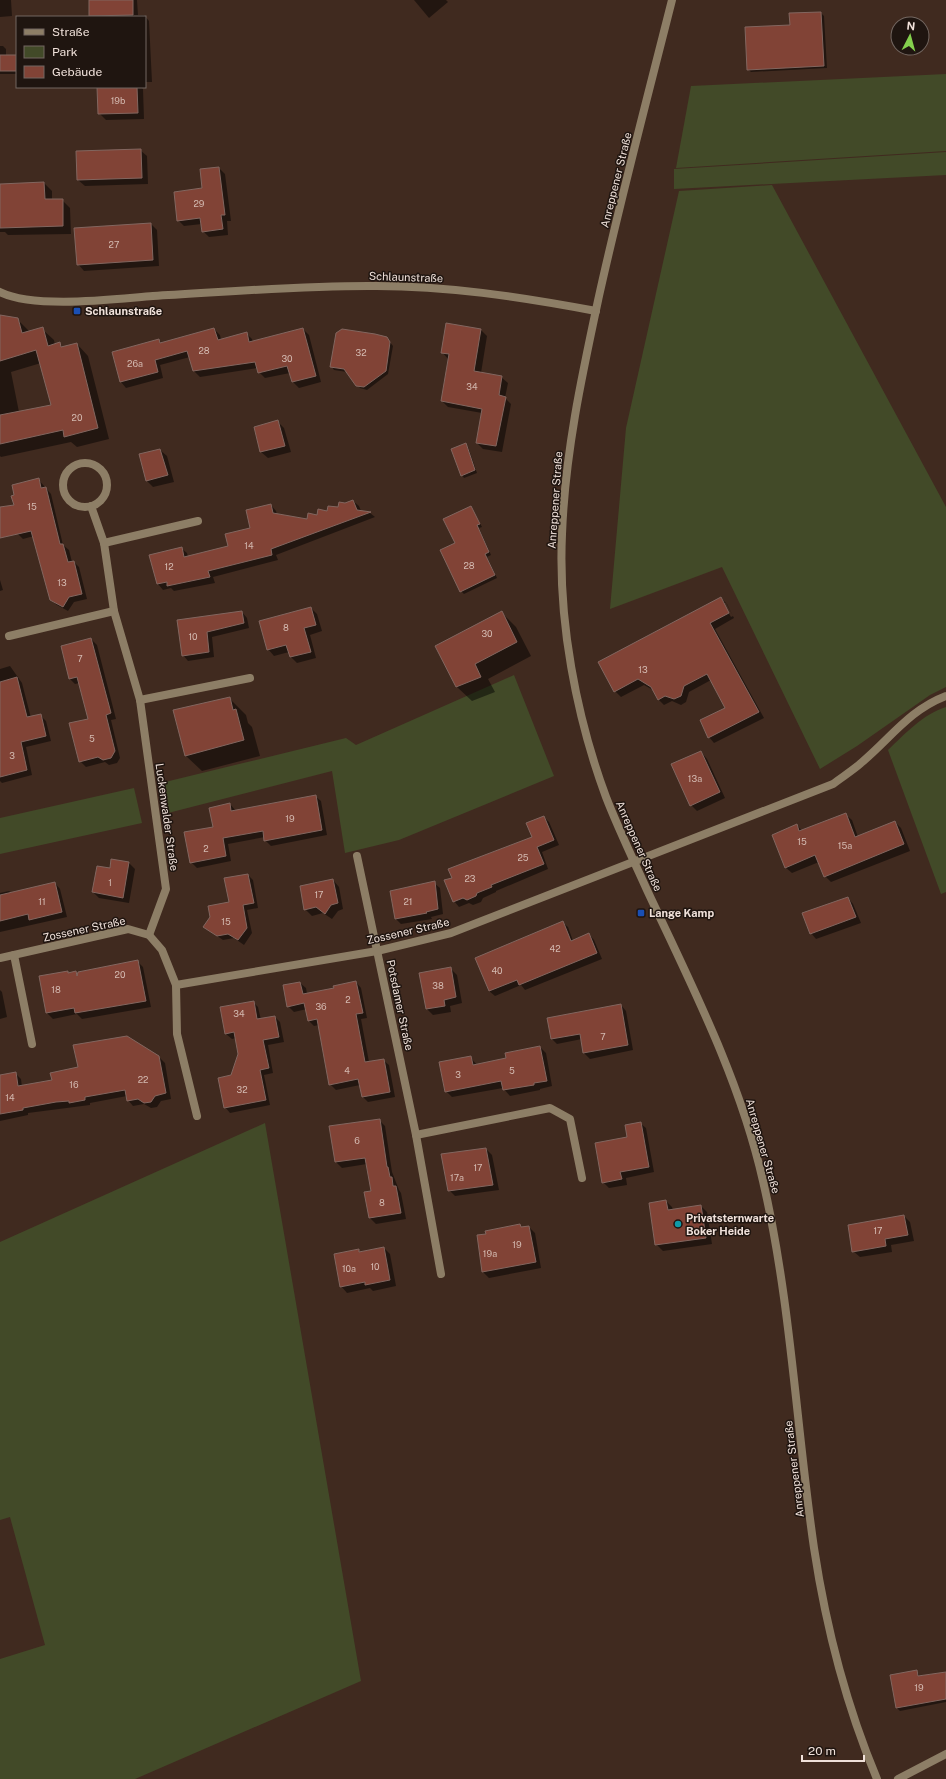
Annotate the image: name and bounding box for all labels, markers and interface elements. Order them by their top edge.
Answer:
legend [16,16,146,88]
north arrow [890,16,930,56]
text: N [906,20,916,32]
text: Straße [52,25,90,39]
text: Park [52,45,78,59]
text: Gebäude [52,65,102,79]
house number: 19b [111,95,125,106]
street label: Anreppener Straße [598,131,634,229]
house number: 29 [194,198,205,209]
house number: 27 [109,239,119,250]
street label: Schlaunstraße [369,270,443,284]
place label: Schlaunstraße [85,305,162,317]
marker: Schlaunstraße [72,306,82,316]
house number: 28 [198,345,210,356]
house number: 32 [355,347,367,358]
house number: 30 [281,353,293,364]
house number: 26a [127,358,143,369]
house number: 34 [466,381,478,392]
house number: 20 [72,412,83,423]
street label: Anreppener Straße [546,451,564,549]
house number: 15 [27,501,37,512]
house number: 14 [244,540,254,551]
house number: 28 [463,560,475,571]
house number: 12 [164,561,174,572]
house number: 13 [57,577,67,588]
house number: 8 [283,622,289,633]
house number: 30 [481,628,493,639]
house number: 10 [188,631,198,642]
house number: 7 [77,653,83,664]
house number: 13 [638,664,648,675]
house number: 5 [89,733,95,744]
house number: 3 [9,750,15,761]
street label: Luckenwalder Straße [153,762,181,872]
house number: 13a [688,773,702,784]
street label: Anreppener Straße [614,799,664,893]
house number: 19 [285,813,295,824]
house number: 15 [797,836,807,847]
house number: 15a [838,840,852,851]
house number: 2 [203,843,209,854]
house number: 25 [517,852,529,863]
house number: 23 [464,873,476,884]
house number: 1 [108,877,112,888]
house number: 17 [314,889,324,900]
house number: 11 [38,896,46,907]
house number: 21 [403,896,413,907]
place label: Lange Kamp [649,907,714,919]
marker: Lange Kamp [636,908,646,918]
street label: Zossener Straße [42,914,126,944]
house number: 15 [221,916,231,927]
street label: Zossener Straße [366,916,450,946]
house number: 42 [549,943,561,954]
street label: Potsdamer Straße [385,959,415,1051]
house number: 40 [491,965,503,976]
house number: 20 [115,969,126,980]
house number: 38 [432,980,444,991]
house number: 18 [51,984,61,995]
house number: 2 [345,994,351,1005]
house number: 36 [315,1001,327,1012]
house number: 34 [233,1008,245,1019]
house number: 7 [600,1031,606,1042]
house number: 4 [344,1065,350,1076]
house number: 5 [509,1065,515,1076]
house number: 3 [455,1069,461,1080]
house number: 22 [138,1074,148,1085]
house number: 16 [69,1079,79,1090]
house number: 32 [236,1084,248,1095]
house number: 14 [5,1092,15,1103]
street label: Anreppener Straße [744,1097,782,1195]
house number: 6 [354,1135,360,1146]
house number: 17 [473,1162,483,1173]
house number: 17a [450,1172,464,1183]
house number: 8 [379,1197,385,1208]
place label: Privatsternwarte Boker Heide [686,1212,774,1237]
marker: Privatsternwarte Boker Heide [673,1219,683,1229]
house number: 17 [873,1225,883,1236]
house number: 19 [512,1239,522,1250]
house number: 19a [483,1248,497,1259]
house number: 10 [370,1261,380,1272]
house number: 10a [342,1263,356,1274]
street label: Anreppener Straße [782,1420,806,1518]
house number: 19 [914,1682,924,1693]
scale bar [802,1737,864,1763]
text: 20 m [808,1744,836,1758]

